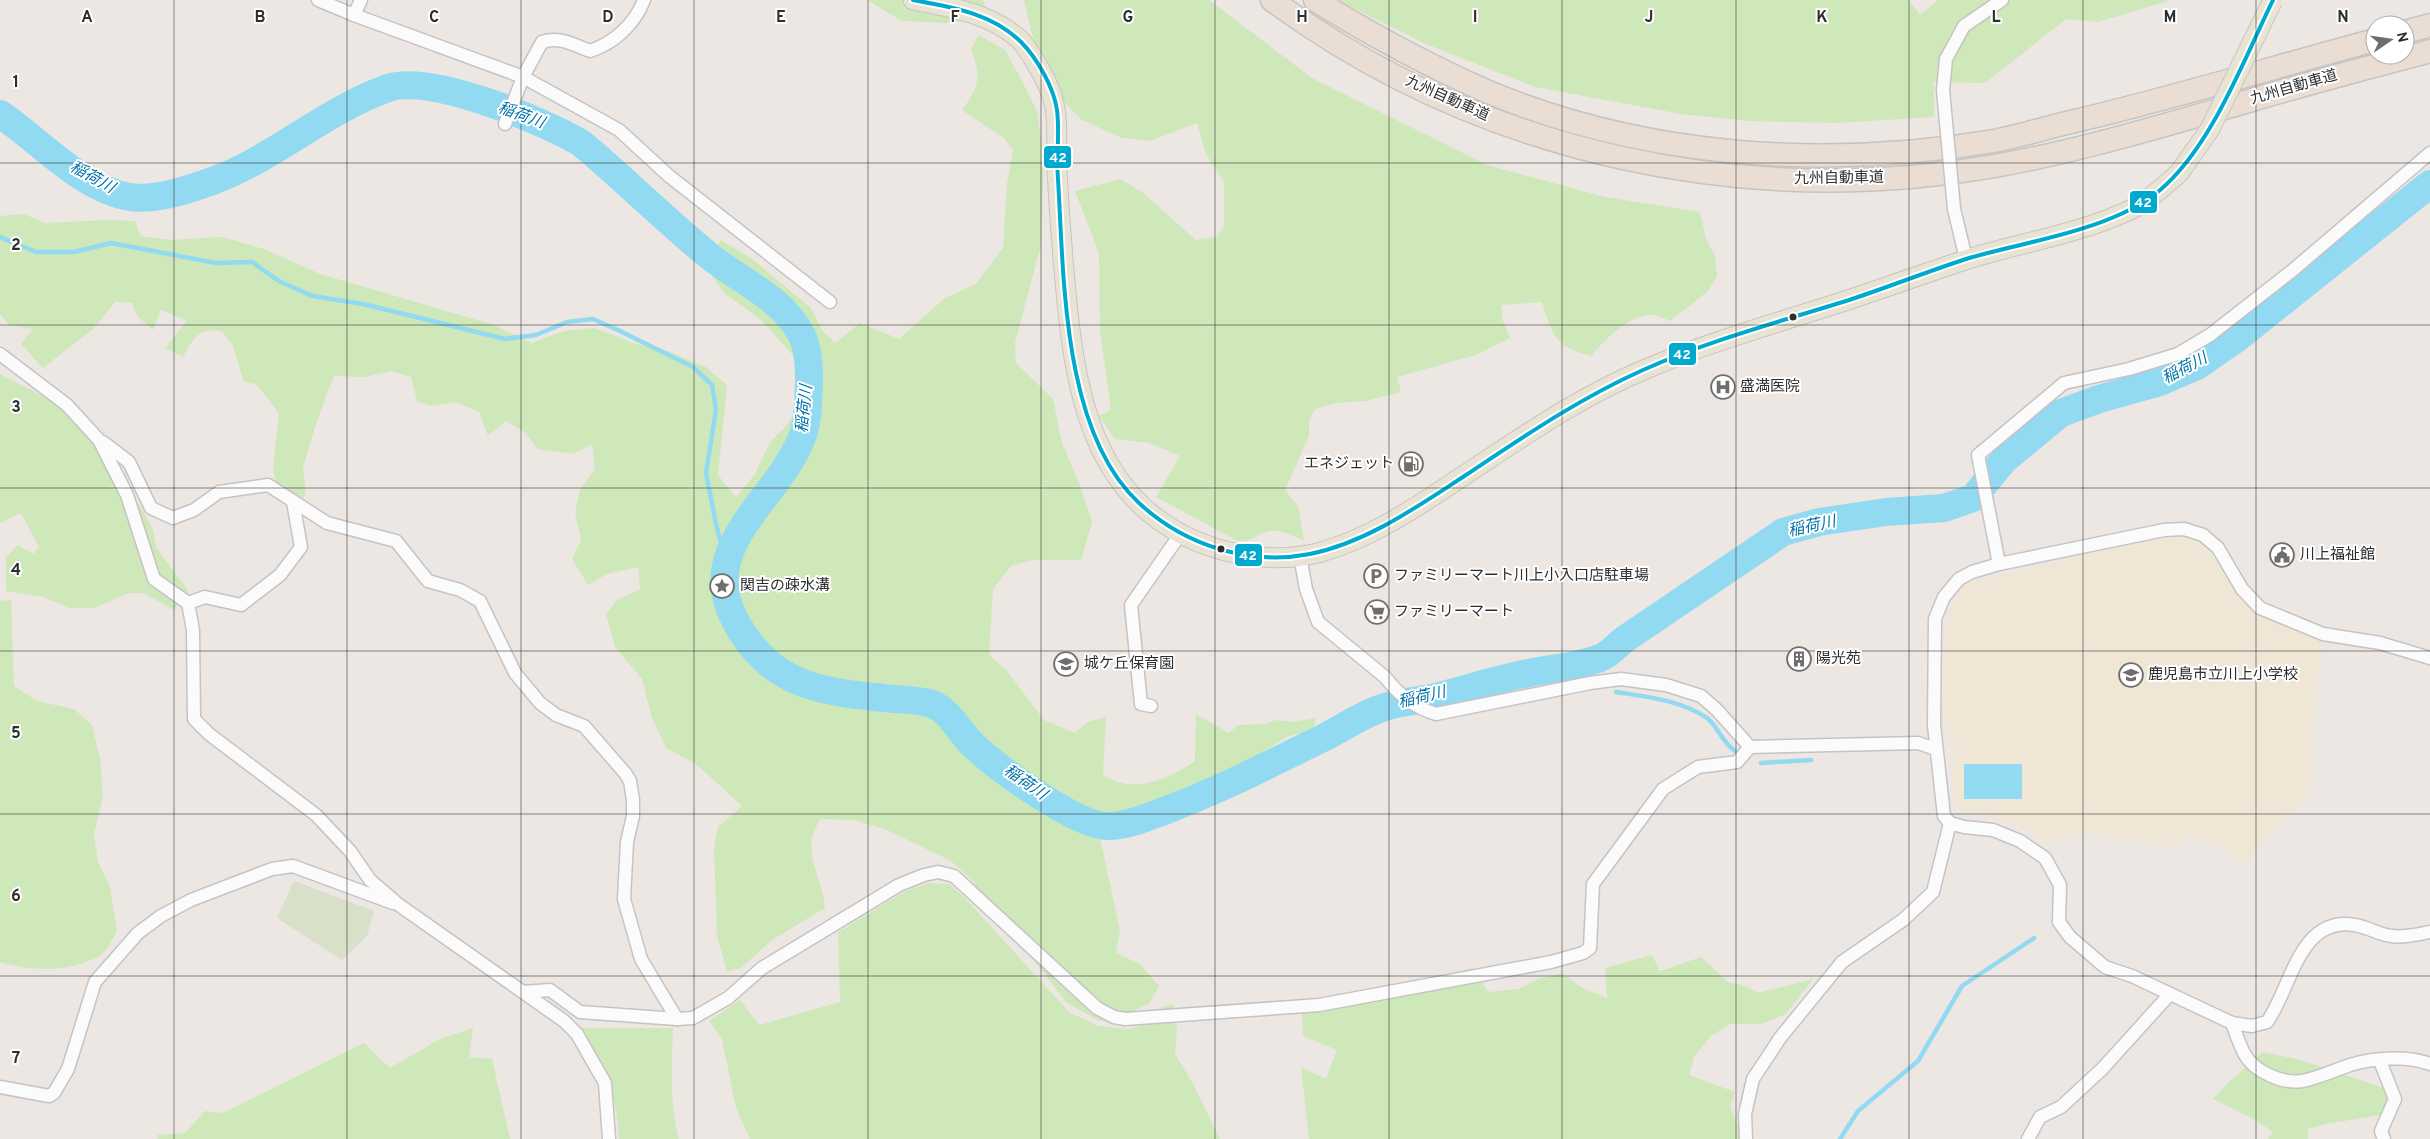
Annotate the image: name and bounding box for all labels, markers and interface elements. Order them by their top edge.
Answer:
text: A [81,8,93,28]
text: B [254,8,266,28]
text: C [429,8,439,28]
text: D [602,8,614,28]
text: E [776,8,786,28]
text: F [950,8,960,28]
text: G [1123,8,1133,28]
text: H [1296,8,1308,28]
text: I [1473,8,1477,28]
text: J [1645,8,1653,28]
text: K [1816,8,1828,28]
text: L [1991,8,2001,28]
text: M [2164,8,2176,28]
text: N [2337,8,2349,28]
north arrow [2365,15,2415,65]
text: N [2392,31,2411,44]
street label: 九州自動車道 [2248,66,2340,110]
street label: 九州自動車道 [1402,71,1492,126]
text: 1 [13,73,19,93]
water label: 稲荷川 [495,98,549,134]
line badge: 42 [1043,145,1072,169]
text: 42 [1049,150,1067,167]
water label: 稲荷川 [66,158,120,199]
street label: 九州自動車道 [1794,168,1884,189]
line badge: 42 [2129,190,2158,214]
text: 42 [2134,195,2152,212]
text: 2 [11,236,21,256]
unlabelled marker [1788,312,1798,322]
line badge: 42 [1668,342,1697,366]
text: 42 [1673,347,1691,364]
water label: 稲荷川 [2159,348,2213,389]
hospital icon: 盛満医院 [1710,374,1736,400]
place label: 盛満医院 [1740,377,1800,397]
water label: 稲荷川 [793,382,818,434]
text: 3 [11,398,21,418]
fuel station icon: エネジェット [1398,451,1424,477]
place label: エネジェット [1304,455,1394,474]
water label: 稲荷川 [1786,512,1840,542]
public building icon: 川上福祉館 [2269,542,2295,568]
line badge: 42 [1234,543,1263,567]
unlabelled marker [1216,544,1226,554]
place label: 川上福祉館 [2300,546,2375,565]
text: 42 [1239,548,1257,565]
text: 4 [11,561,21,581]
parking icon: ファミリーマート川上小入口店駐車場 [1363,563,1389,589]
place label: ファミリーマート川上小入口店駐車場 [1394,567,1649,586]
place icon: 関吉の疎水溝 [709,573,735,599]
place label: 関吉の疎水溝 [740,577,830,596]
supermarket icon: ファミリーマート [1364,599,1390,625]
place label: ファミリーマート [1394,603,1514,622]
building icon: 陽光苑 [1786,646,1812,672]
place label: 陽光苑 [1816,650,1861,669]
school or university icon: 城ケ丘保育園 [1053,651,1079,677]
place label: 城ケ丘保育園 [1084,655,1174,674]
school or university icon: 鹿児島市立川上小学校 [2118,662,2144,688]
place label: 鹿児島市立川上小学校 [2148,666,2298,685]
water label: 稲荷川 [1396,682,1450,713]
text: 5 [11,724,21,744]
water label: 稲荷川 [1000,761,1052,806]
text: 6 [11,887,21,907]
text: 7 [12,1049,20,1069]

